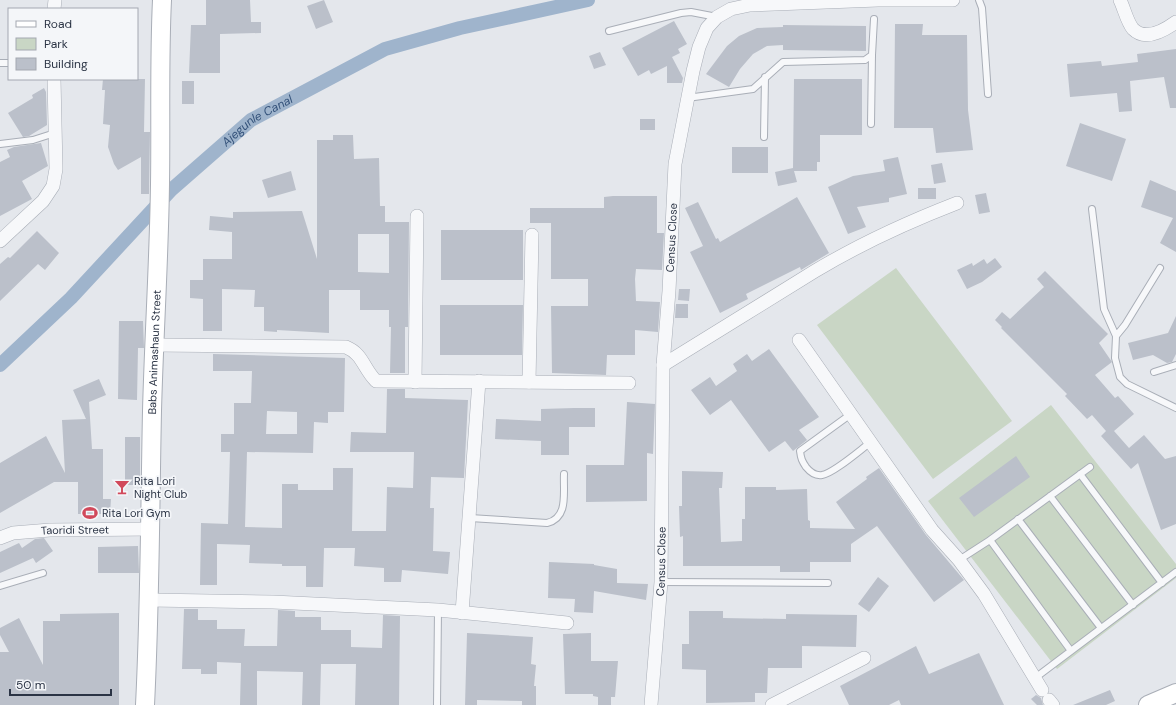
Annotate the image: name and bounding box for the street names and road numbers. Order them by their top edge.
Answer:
street label: Census Close [663,203,680,273]
street label: Babs Animashaun Street [145,290,164,415]
street label: Taoridi Street [40,522,109,538]
street label: Census Close [653,527,669,597]

